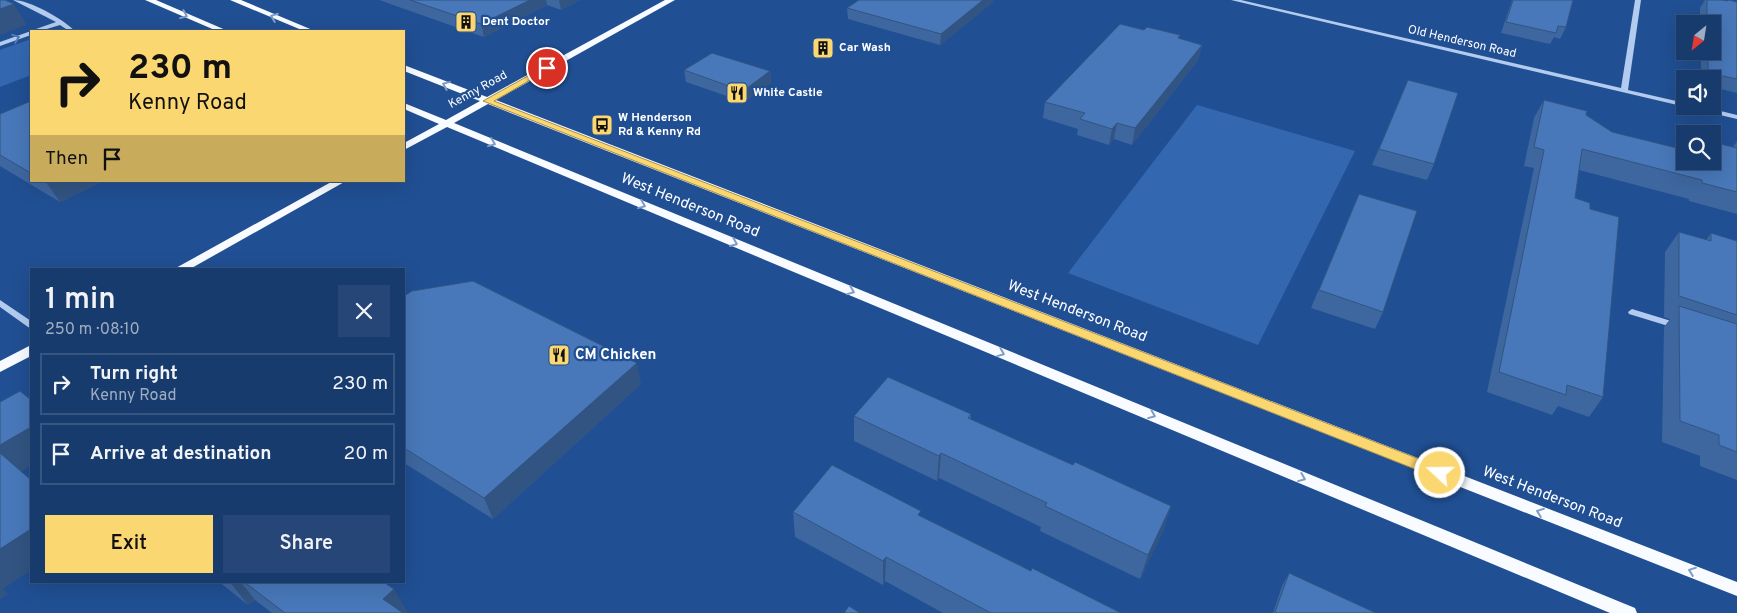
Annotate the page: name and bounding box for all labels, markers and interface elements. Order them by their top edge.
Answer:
one-way arrow [179,8,188,19]
building icon: Dent Doctor [454,10,478,34]
one-way arrow [270,12,279,23]
place label: Dent Doctor [482,14,550,30]
north arrow [1676,15,1721,60]
map controls [1676,15,1721,170]
street label: Old Henderson Road [1406,22,1518,62]
one-way arrow [11,34,19,44]
building icon: Car Wash [811,36,835,60]
place label: Car Wash [839,40,891,56]
text: 230 m [128,47,232,91]
pin [526,47,568,89]
icon: right [45,50,110,115]
icon: arrive [533,54,561,82]
street label: Kenny Road [446,67,510,113]
button: sound [1676,70,1721,115]
one-way arrow [442,81,450,91]
restaurant icon: White Castle [725,81,749,105]
place label: White Castle [753,85,823,101]
text: Kenny Road [128,90,247,117]
place label: W Henderson Rd & Kenny Rd [618,110,701,140]
bus stop icon: W Henderson Rd & Kenny Rd [590,113,614,137]
button: search [1676,125,1721,170]
one-way arrow [487,136,496,147]
icon: arrive [98,145,126,173]
text: Then [45,147,88,171]
street label: West Henderson Road [618,169,762,243]
one-way arrow [637,198,646,209]
one-way arrow [729,236,738,247]
street label: West Henderson Road [1005,277,1149,347]
text: 1 min [45,282,116,319]
button: close [338,285,390,337]
one-way arrow [846,285,855,296]
text: 250 m · 08:10 [45,320,140,340]
restaurant icon: CM Chicken [547,343,571,367]
place label: CM Chicken [575,346,656,365]
one-way arrow [997,348,1005,358]
text: Turn right [90,362,178,386]
icon: right [47,370,75,398]
text: 230 m [332,372,388,396]
text: Kenny Road [90,386,176,406]
one-way arrow [1147,409,1156,420]
icon: arrive [47,440,75,468]
text: Arrive at destination [90,442,271,466]
text: 20 m [344,442,388,466]
position arrow [1413,446,1465,498]
street label: West Henderson Road [1480,463,1624,533]
one-way arrow [1297,471,1306,482]
one-way arrow [1536,508,1545,518]
button: Exit [45,515,213,573]
button: Share [223,515,390,573]
one-way arrow [1688,567,1696,577]

